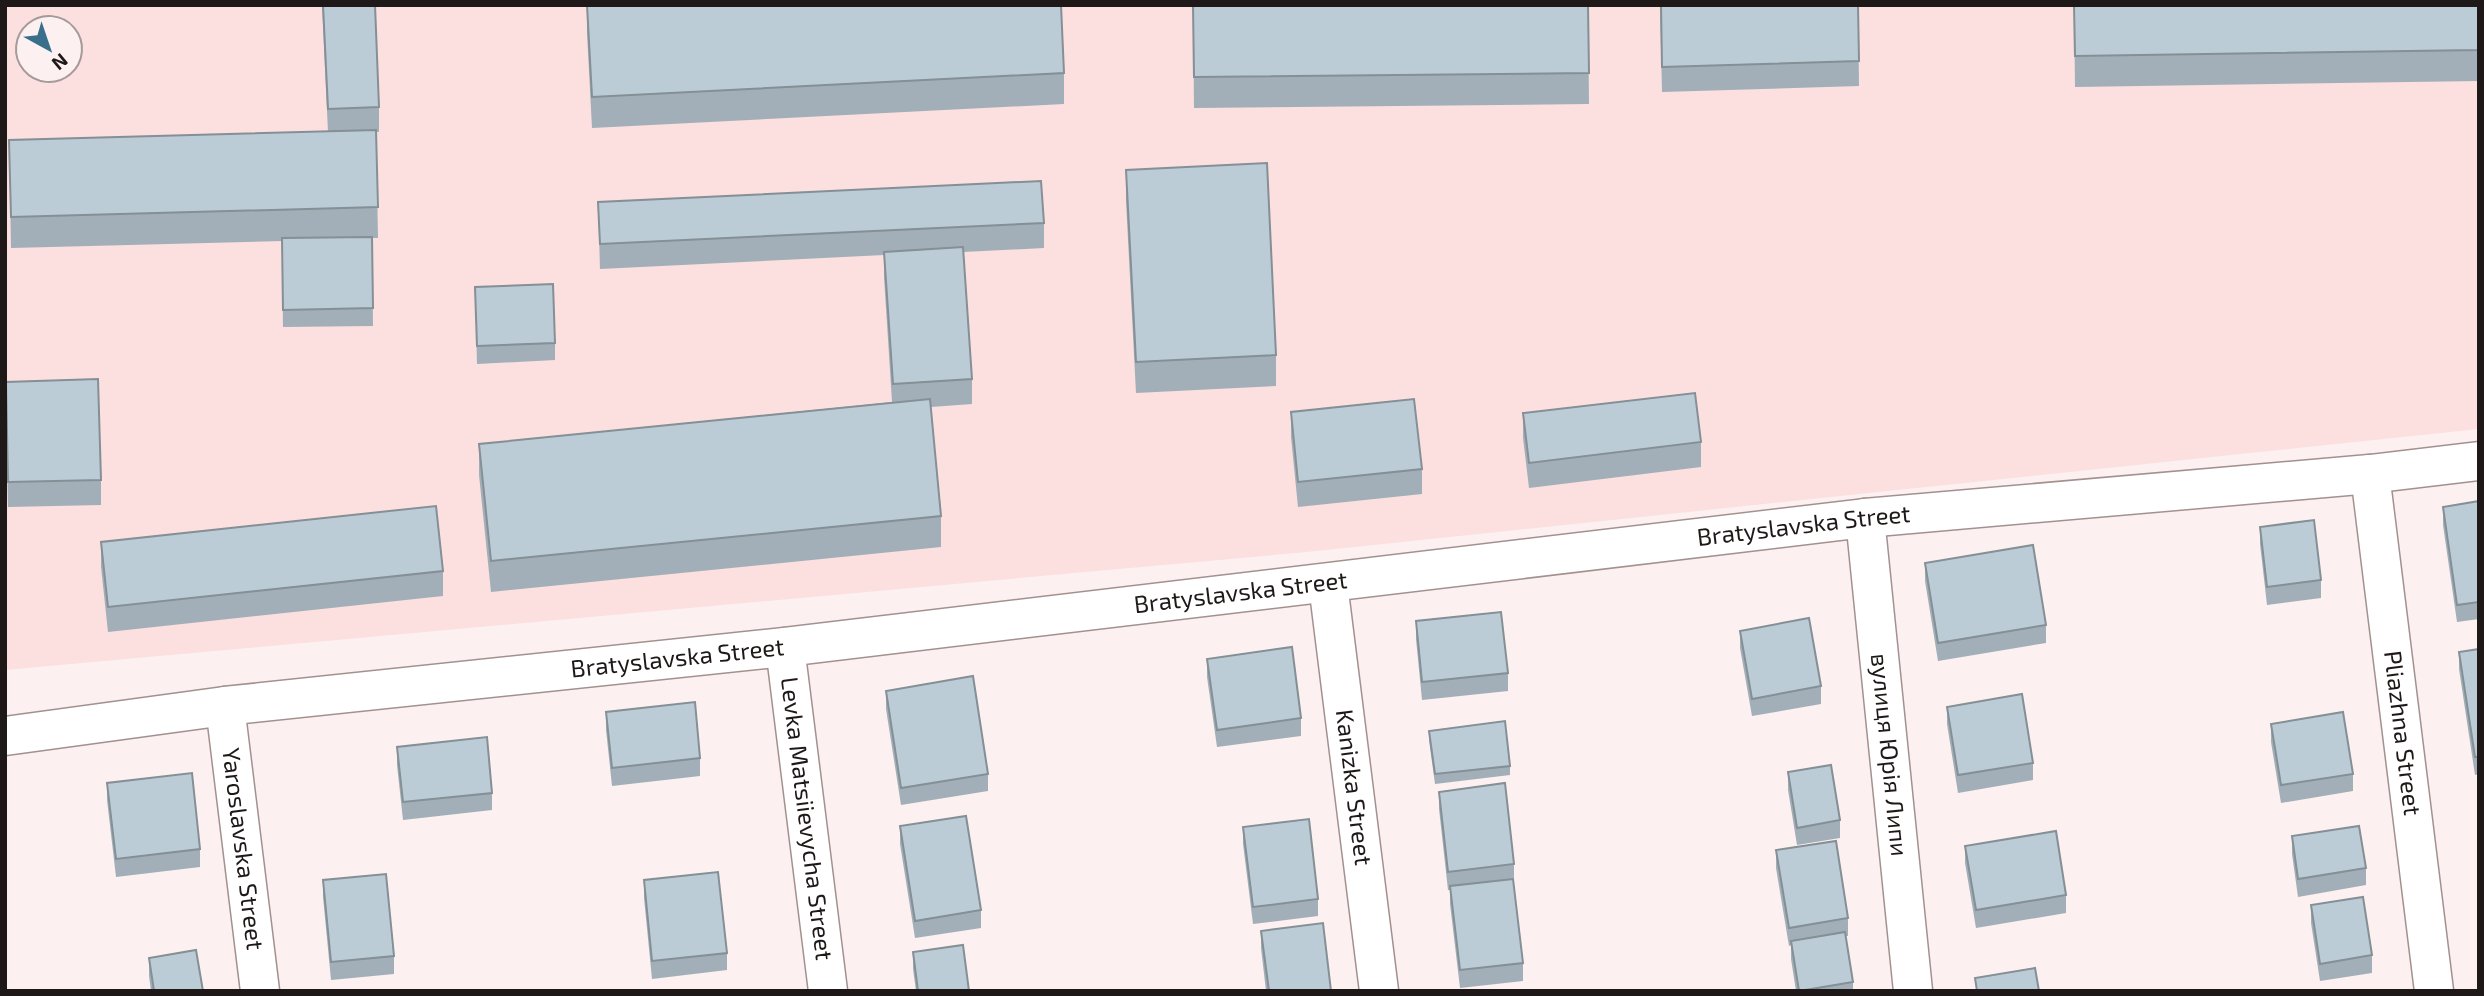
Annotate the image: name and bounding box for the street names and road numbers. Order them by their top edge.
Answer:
street label: Bratyslavska Street [1695,498,1911,551]
street label: Bratyslavska Street [1132,564,1349,618]
street label: Bratyslavska Street [569,631,785,682]
street label: Pliazhna Street [2379,649,2428,817]
street label: вулиця Юрія Липи [1866,652,1915,857]
street label: Levka Matsiievycha Street [776,675,840,962]
street label: Kanizka Street [1331,708,1379,867]
street label: Yaroslavska Street [217,746,271,951]

